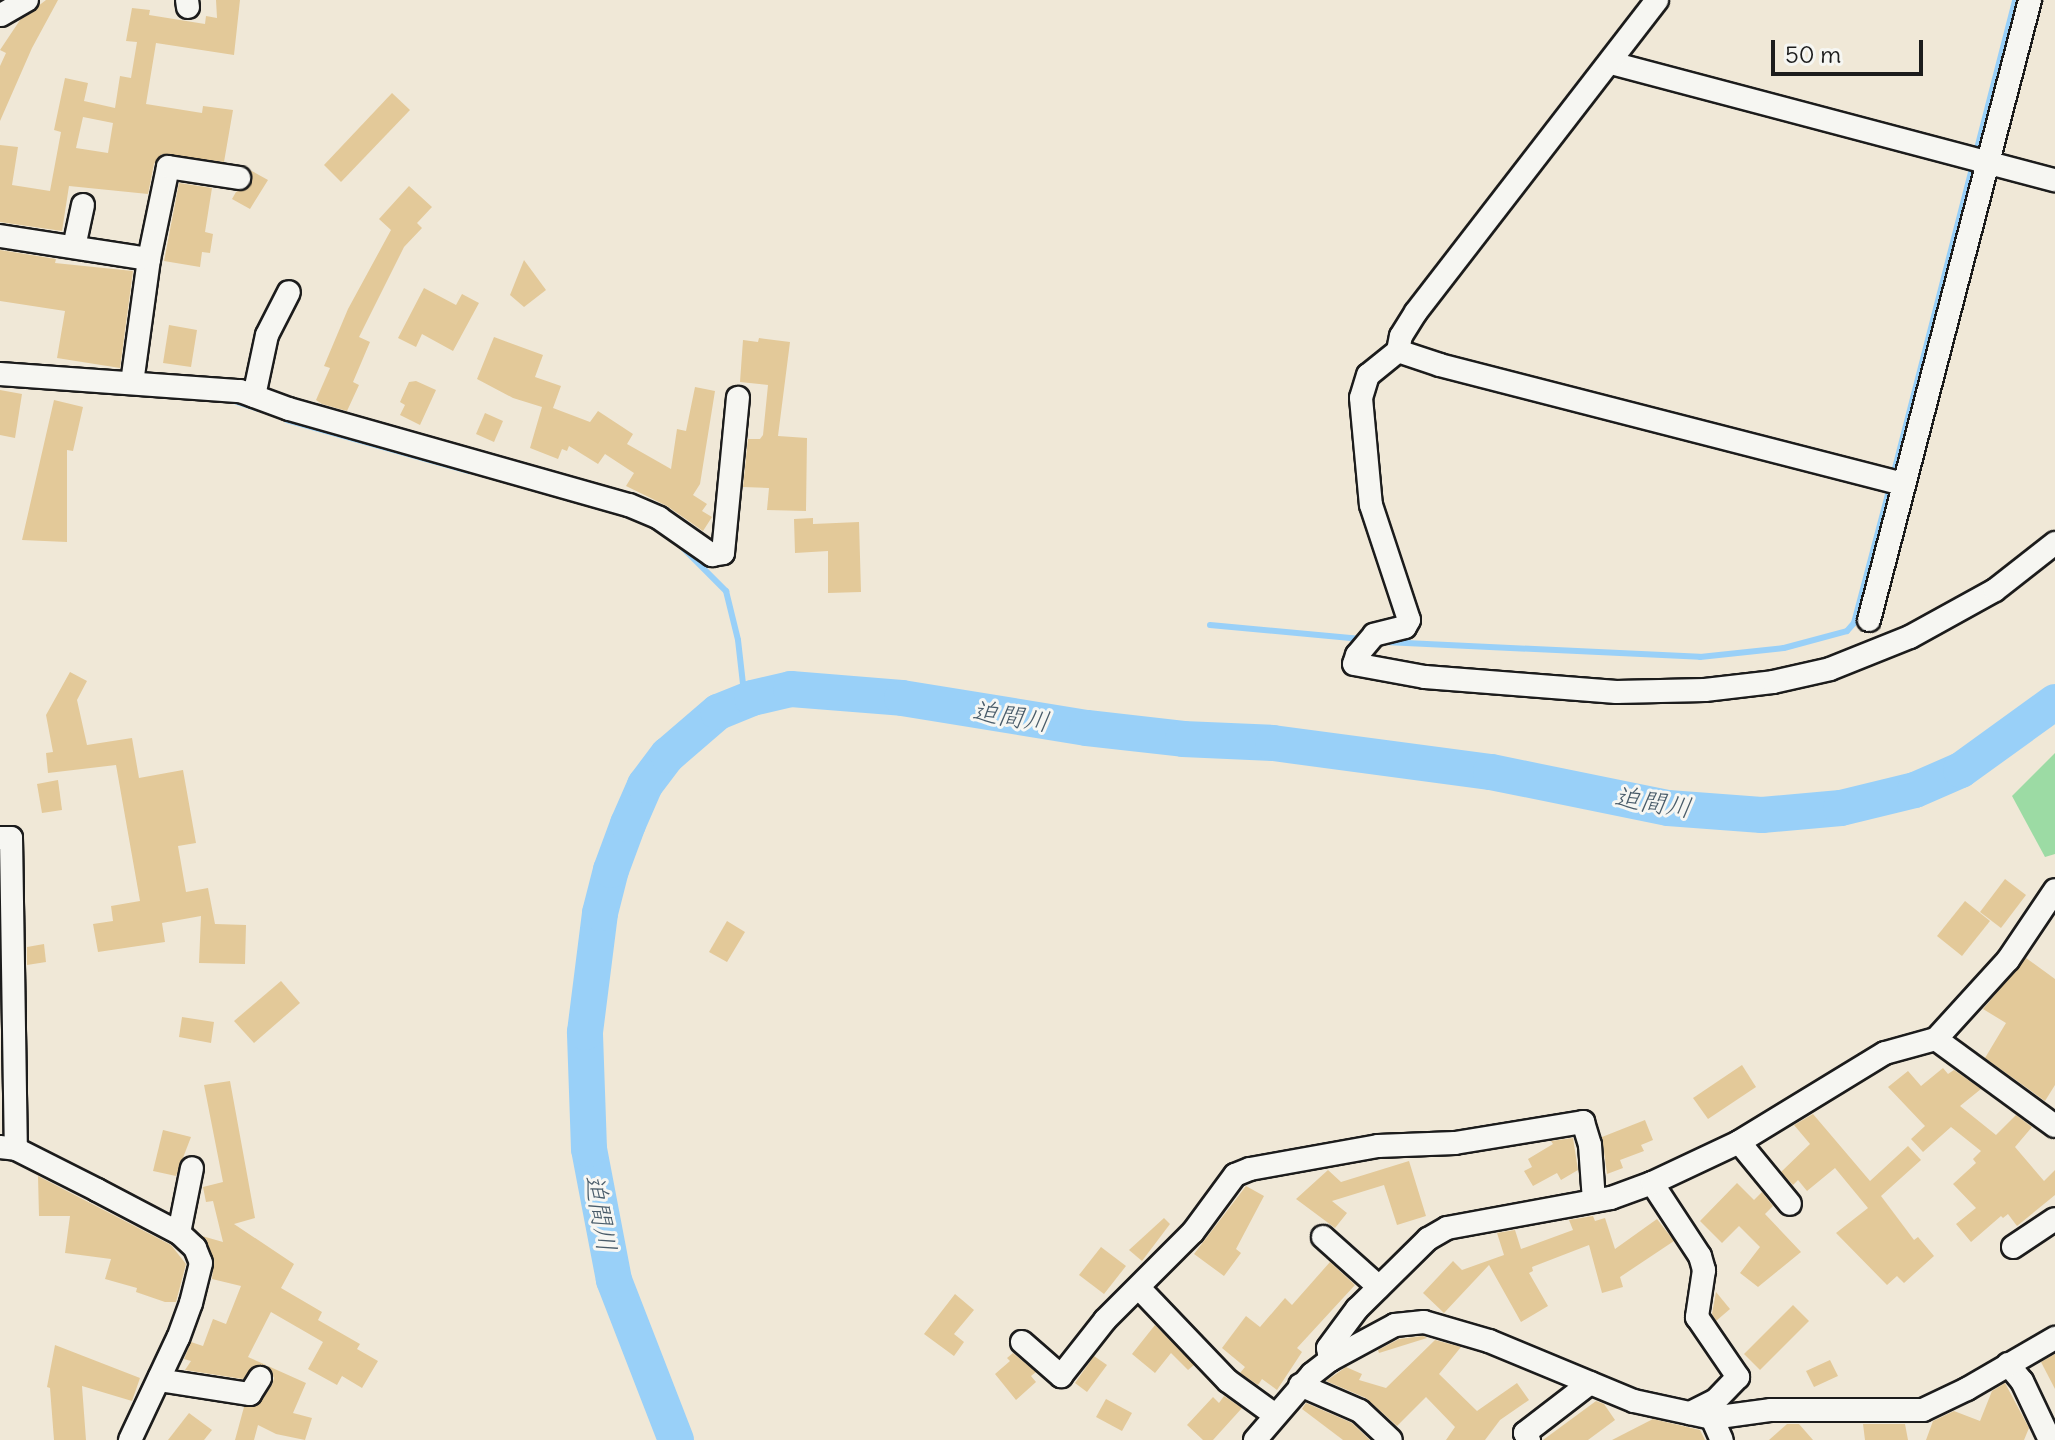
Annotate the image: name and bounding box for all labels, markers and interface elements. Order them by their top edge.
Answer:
scale bar [1775,24,1927,74]
text: 50 m [1785,39,1841,69]
water label: 迫間川 [970,694,1052,738]
water label: 迫間川 [1612,780,1694,824]
water label: 迫間川 [579,1172,623,1254]

